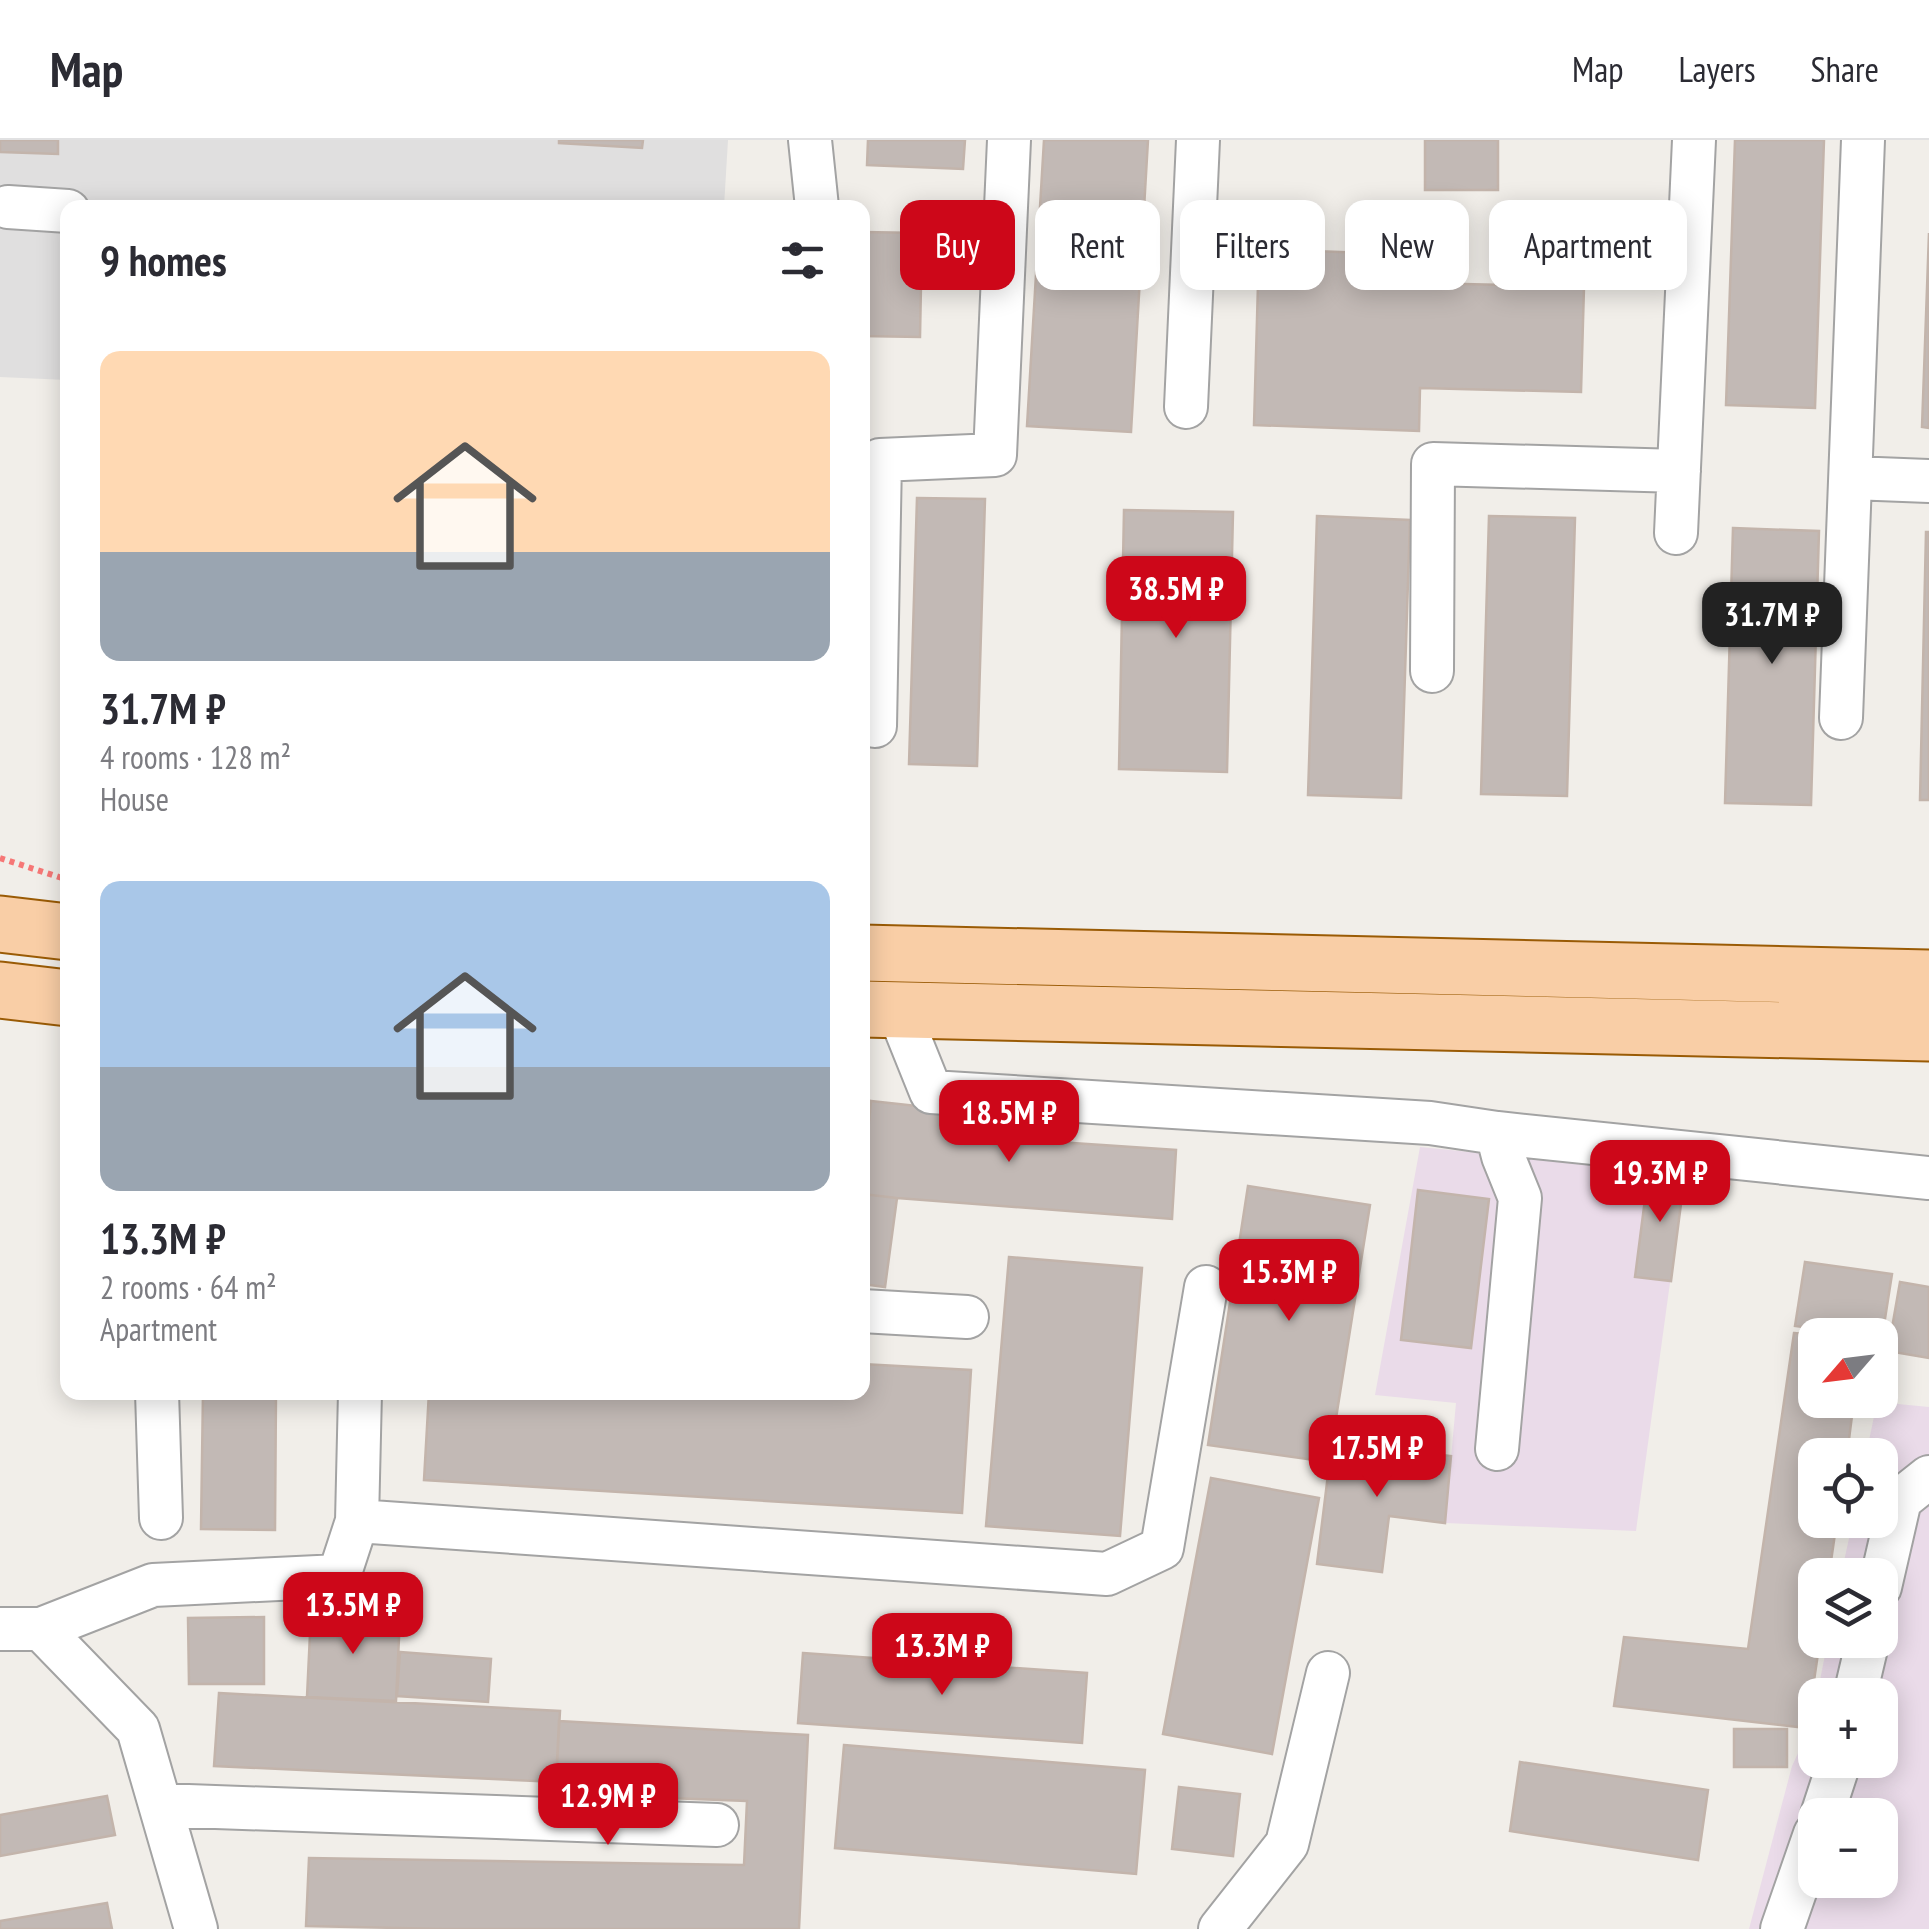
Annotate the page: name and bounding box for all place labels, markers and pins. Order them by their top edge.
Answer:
pin: 38.5M ₽ [1084,556,1268,641]
pin: 31.7M ₽ [1680,582,1864,667]
pin: 18.5M ₽ [917,1080,1101,1165]
pin: 19.3M ₽ [1568,1140,1752,1225]
pin: 15.3M ₽ [1197,1239,1381,1324]
pin: 17.5M ₽ [1285,1415,1469,1500]
pin: 13.5M ₽ [261,1572,445,1657]
pin: 13.3M ₽ [850,1613,1034,1698]
pin: 12.9M ₽ [516,1763,700,1848]

